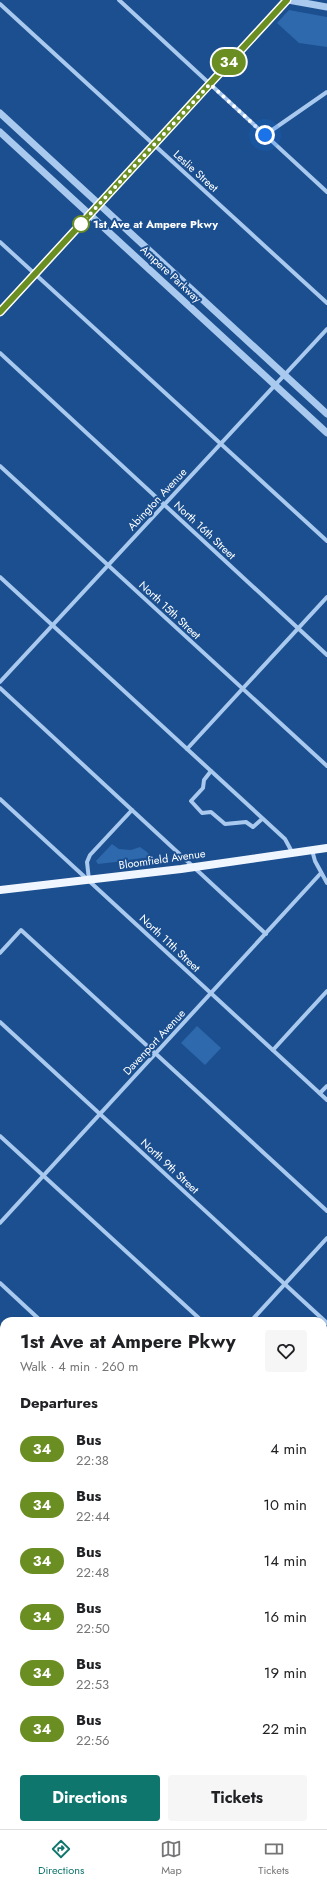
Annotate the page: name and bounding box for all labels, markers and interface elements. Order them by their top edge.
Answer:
line badge: 34 [211,49,247,75]
text: 34 [220,52,238,72]
your location [255,125,275,145]
street label: Leslie Street [170,146,222,196]
marker: 1st Ave at Ampere Pkwy [72,215,90,233]
place label: 1st Ave at Ampere Pkwy [93,216,218,232]
street label: Ampere Parkway [137,242,205,306]
street label: Abington Avenue [124,464,191,534]
street label: North 16th Street [171,497,240,563]
street label: North 15th Street [136,577,205,643]
street label: Bloomfield Avenue [118,845,207,873]
street label: North 11th Street [136,911,204,976]
street label: Davenport Avenue [119,1005,189,1079]
street label: North 9th Street [137,1135,203,1197]
text: 1st Ave at Ampere Pkwy [20,1328,236,1355]
button: heart [265,1330,307,1372]
text: Walk · 4 min · 260 m [20,1357,138,1376]
text: Departures [20,1392,98,1414]
text: Bus [76,1429,101,1451]
text: 4 min [270,1438,307,1460]
text: 34 [33,1439,51,1459]
text: 22:38 [76,1451,109,1470]
text: Bus [76,1485,101,1507]
text: 10 min [263,1494,307,1516]
text: 34 [33,1495,51,1515]
text: 22:44 [76,1507,110,1526]
text: Bus [76,1541,101,1563]
text: 14 min [264,1550,307,1572]
text: 34 [33,1551,51,1571]
text: 22:48 [76,1563,109,1582]
text: Bus [76,1597,101,1619]
text: 16 min [264,1606,307,1628]
text: 34 [33,1607,51,1627]
text: 22:50 [76,1619,110,1638]
text: Bus [76,1653,101,1675]
text: 19 min [264,1662,307,1684]
text: 34 [33,1663,51,1683]
text: 22:53 [76,1675,109,1694]
text: Bus [76,1709,101,1731]
text: 22 min [262,1718,307,1740]
text: 34 [33,1719,51,1739]
text: 22:56 [76,1731,110,1750]
button: Directions [20,1775,160,1821]
button: Tickets [168,1775,307,1821]
tab: Directions [38,1838,85,1878]
tab: Map [160,1838,182,1878]
tab: Tickets [258,1838,289,1878]

